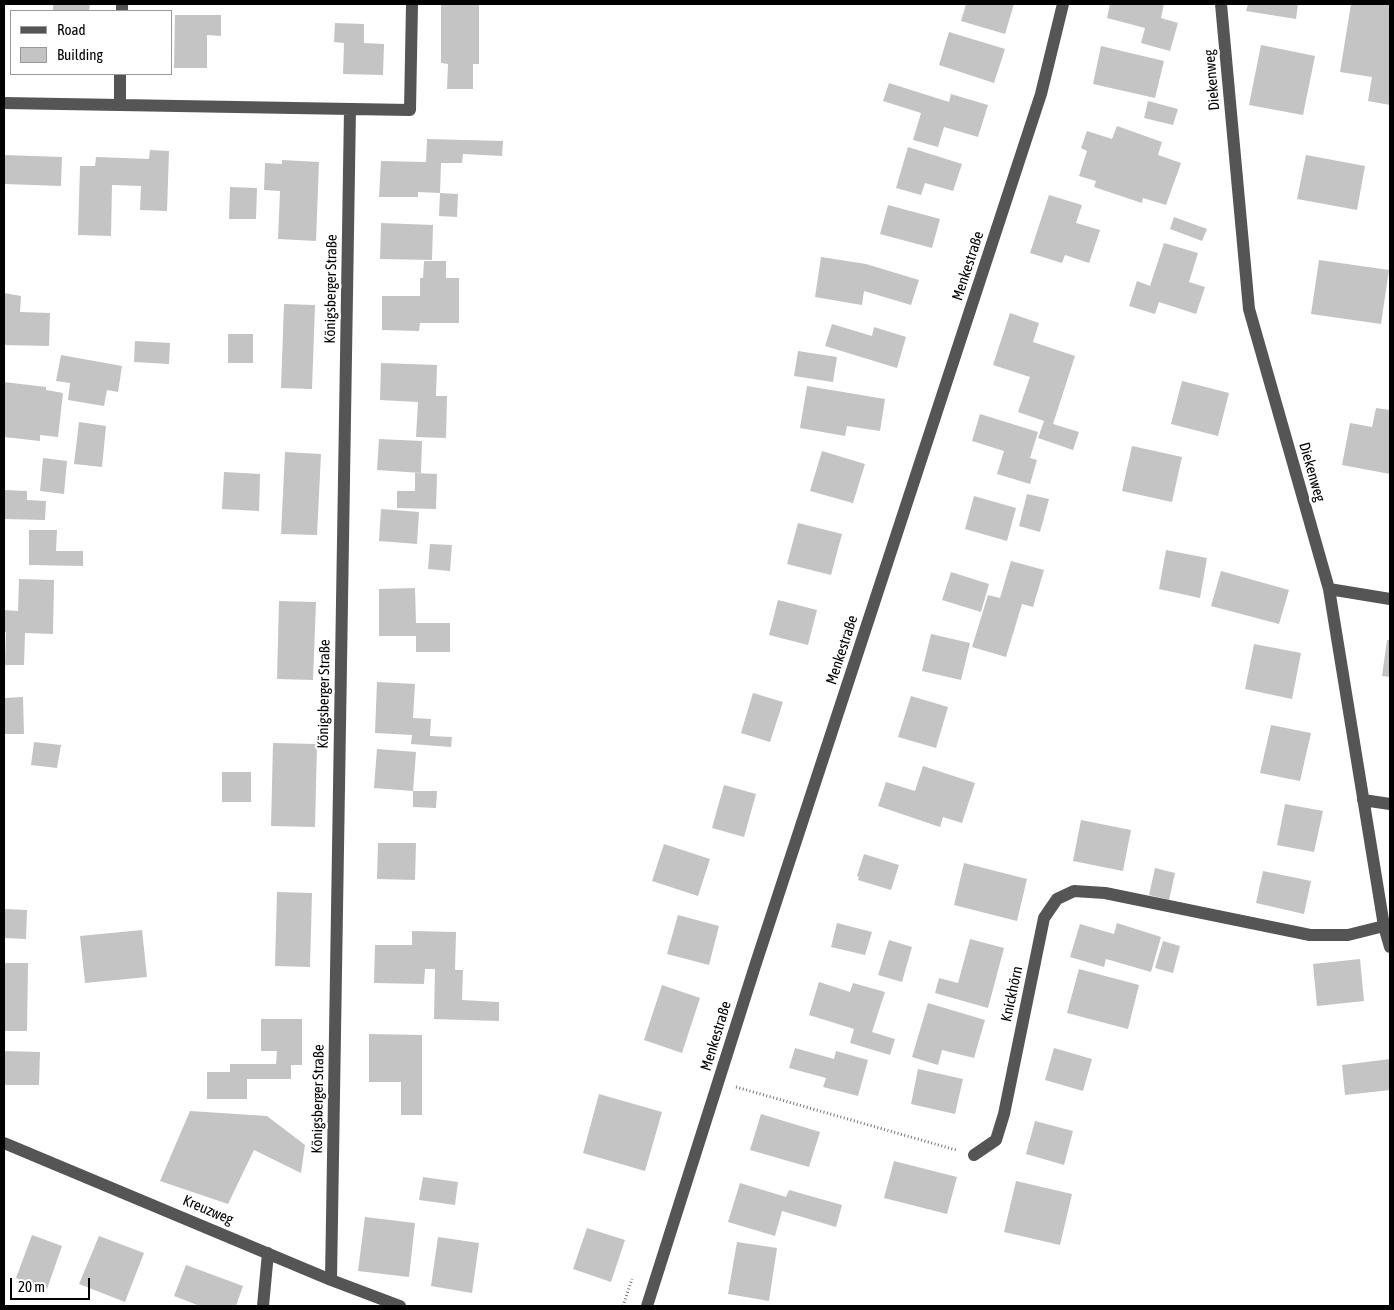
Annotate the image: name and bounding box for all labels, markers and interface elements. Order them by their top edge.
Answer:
legend [10,10,172,75]
text: Road [57,21,86,38]
text: Building [57,46,103,63]
street label: Diekenweg [1200,49,1224,111]
street label: Menkestraße [948,229,988,303]
street label: Königsberger Straße [321,234,341,344]
street label: Diekenweg [1295,440,1329,504]
street label: Menkestraße [822,613,862,687]
street label: Königsberger Straße [314,639,334,749]
street label: Knickhörn [997,965,1027,1023]
street label: Menkestraße [697,999,735,1073]
street label: Königsberger Straße [308,1044,328,1154]
street label: Kreuzweg [180,1191,236,1229]
scale bar [12,1268,92,1300]
text: 20 m [18,1278,45,1295]

